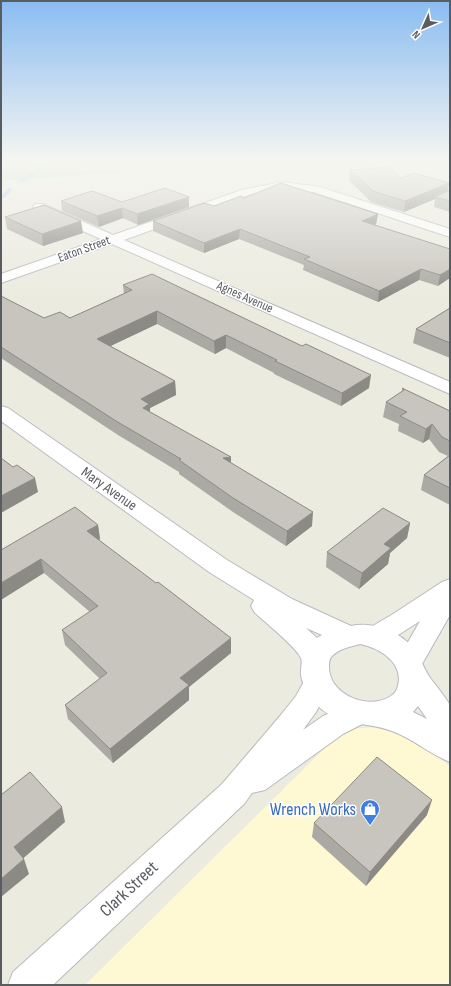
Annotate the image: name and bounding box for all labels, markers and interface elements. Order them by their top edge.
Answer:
north arrow [403,8,443,48]
text: N [410,28,423,41]
street label: Eaton Street [56,232,112,266]
street label: Agnes Avenue [213,277,276,317]
street label: Mary Avenue [77,463,141,515]
shop icon: Wrench Works [359,798,381,826]
place label: Wrench Works [270,799,356,820]
street label: Clark Street [96,856,163,921]

